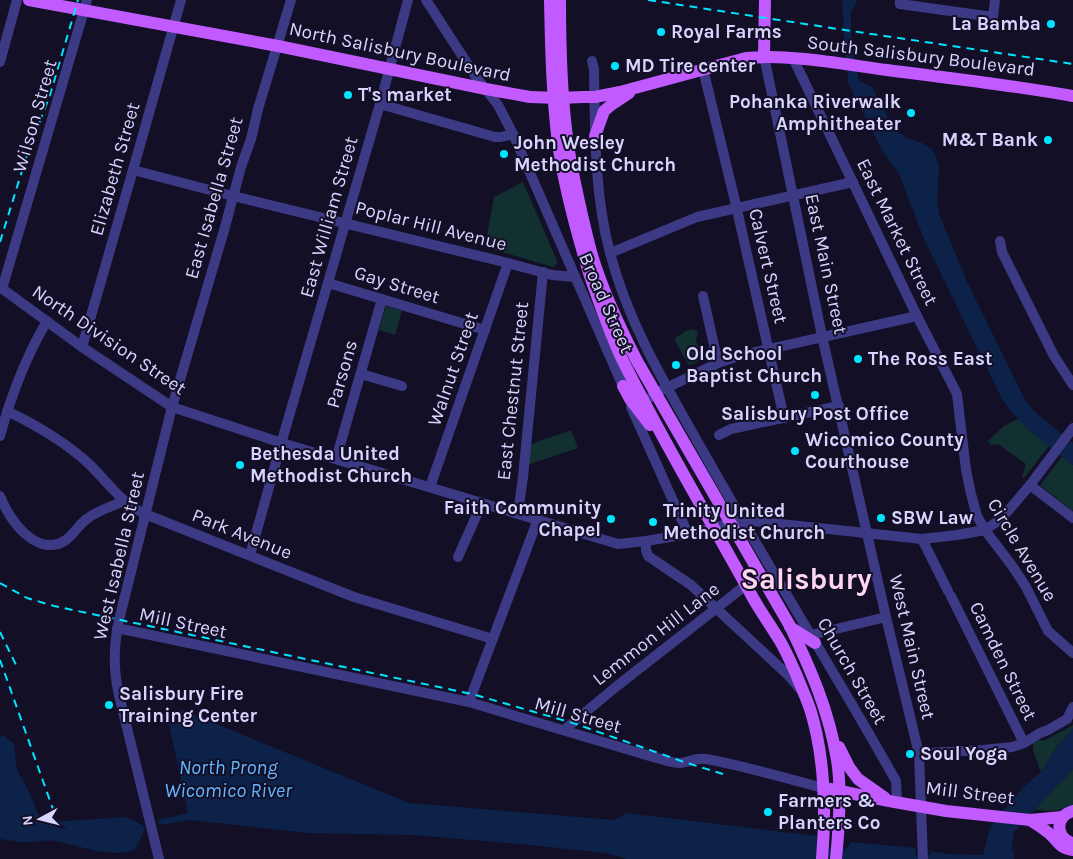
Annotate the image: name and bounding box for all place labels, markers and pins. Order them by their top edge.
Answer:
place label: La Bamba [951,13,1041,35]
marker: La Bamba [1045,18,1057,30]
place label: Royal Farms [671,21,782,43]
marker: Royal Farms [655,26,667,38]
place label: MD Tire center [625,55,756,77]
marker: MD Tire center [609,60,621,72]
place label: T's market [358,84,452,106]
marker: T's market [342,89,354,101]
place label: Pohanka Riverwalk Amphitheater [729,91,902,135]
marker: Pohanka Riverwalk Amphitheater [905,107,917,119]
place label: M&T Bank [942,129,1038,151]
place label: John Wesley Methodist Church [514,132,676,176]
marker: M&T Bank [1042,134,1054,146]
marker: John Wesley Methodist Church [498,148,510,160]
place label: Old School Baptist Church [686,343,822,387]
place label: The Ross East [868,348,992,370]
marker: The Ross East [852,353,864,365]
marker: Old School Baptist Church [670,359,682,371]
marker: Salisbury Post Office [809,389,821,401]
place label: Salisbury Post Office [721,403,909,425]
place label: Wicomico County Courthouse [805,429,964,473]
place label: Bethesda United Methodist Church [250,443,412,487]
marker: Wicomico County Courthouse [789,445,801,457]
marker: Bethesda United Methodist Church [234,459,246,471]
place label: Faith Community Chapel [444,497,601,541]
place label: Trinity United Methodist Church [663,500,825,544]
place label: SBW Law [891,507,974,529]
marker: SBW Law [875,512,887,524]
marker: Faith Community Chapel [605,513,617,525]
marker: Trinity United Methodist Church [647,516,659,528]
place label: Salisbury Fire Training Center [119,683,258,727]
marker: Salisbury Fire Training Center [103,699,115,711]
place label: Soul Yoga [920,743,1008,765]
marker: Soul Yoga [904,748,916,760]
place label: Farmers & Planters Co [778,790,880,834]
marker: Farmers & Planters Co [762,806,774,818]

